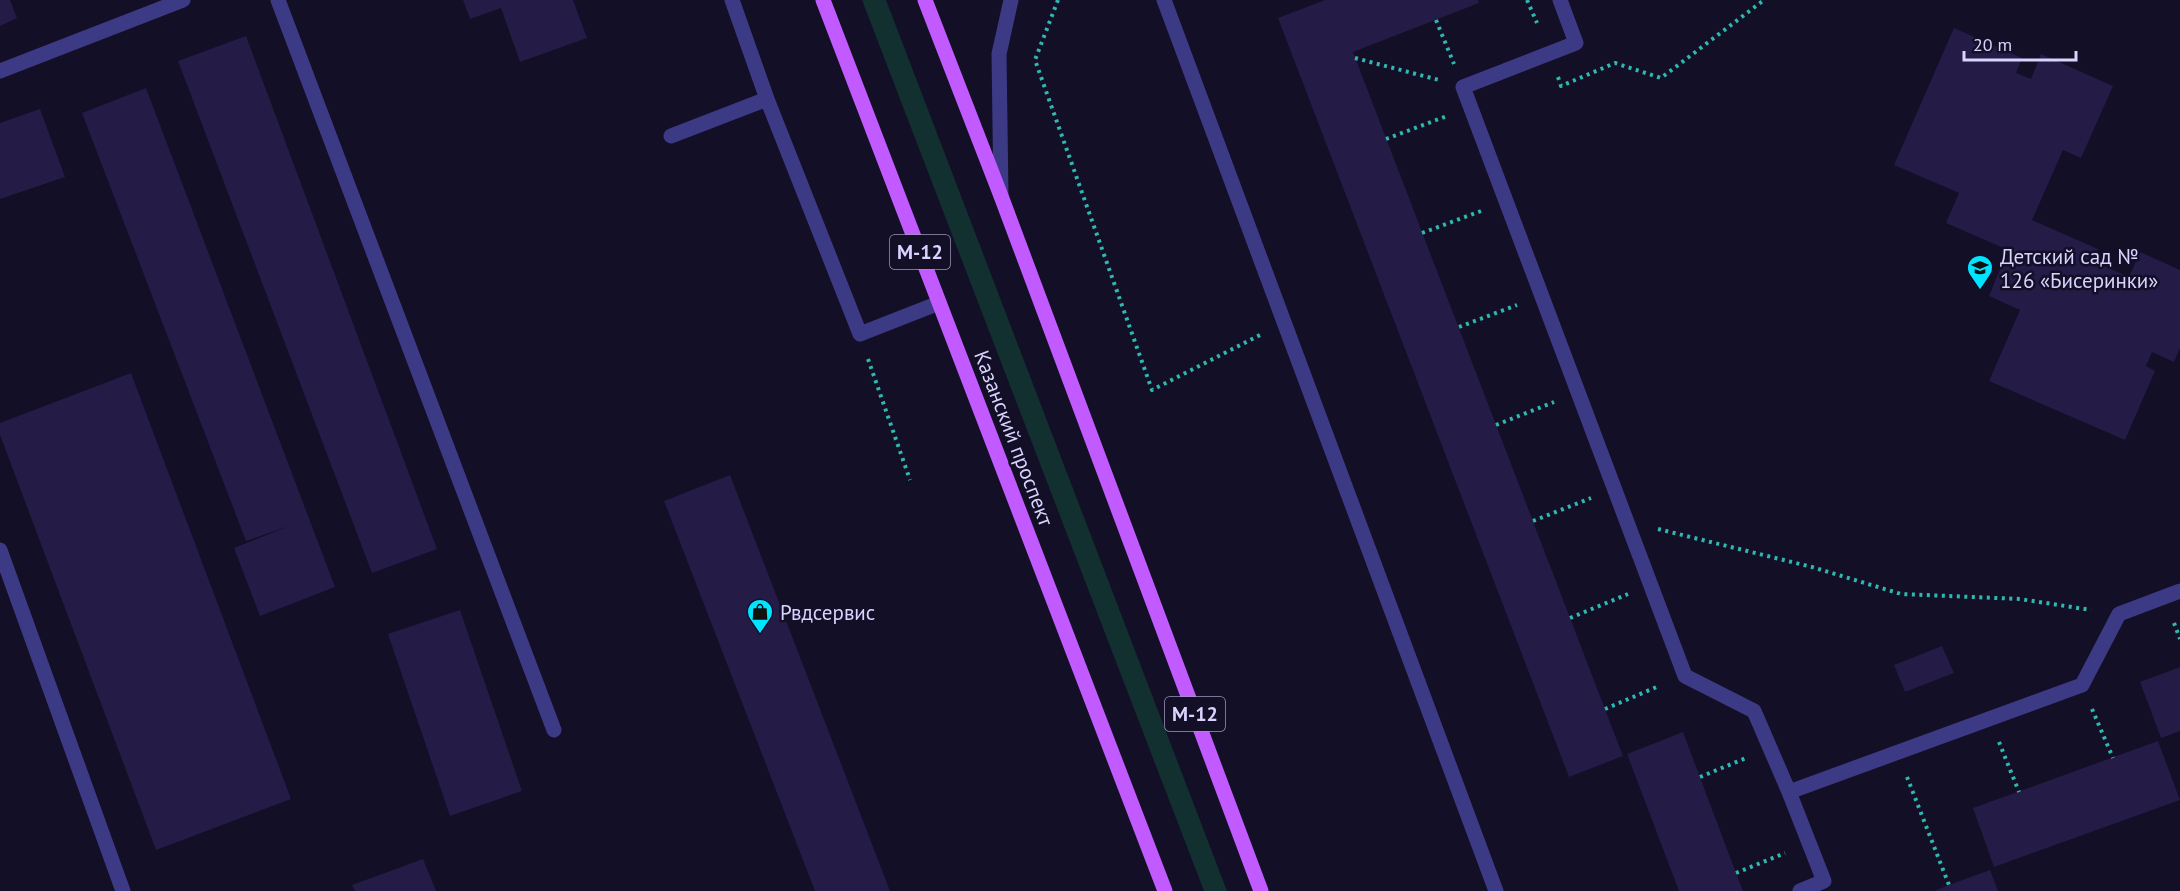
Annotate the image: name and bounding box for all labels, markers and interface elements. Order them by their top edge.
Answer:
scale bar [1964,24,2076,62]
text: 20 m [1973,33,2012,56]
road number: М-12 [890,235,950,269]
place label: Детский сад № 126 «Бисеринки» [2000,243,2158,294]
school or university icon: Детский сад № 126 «Бисеринки» [1965,253,1995,291]
street label: Казанский проспект [968,346,1060,530]
shop icon: Рвдсервис [745,597,775,635]
place label: Рвдсервис [780,599,875,626]
road number: М-12 [1165,697,1225,731]

